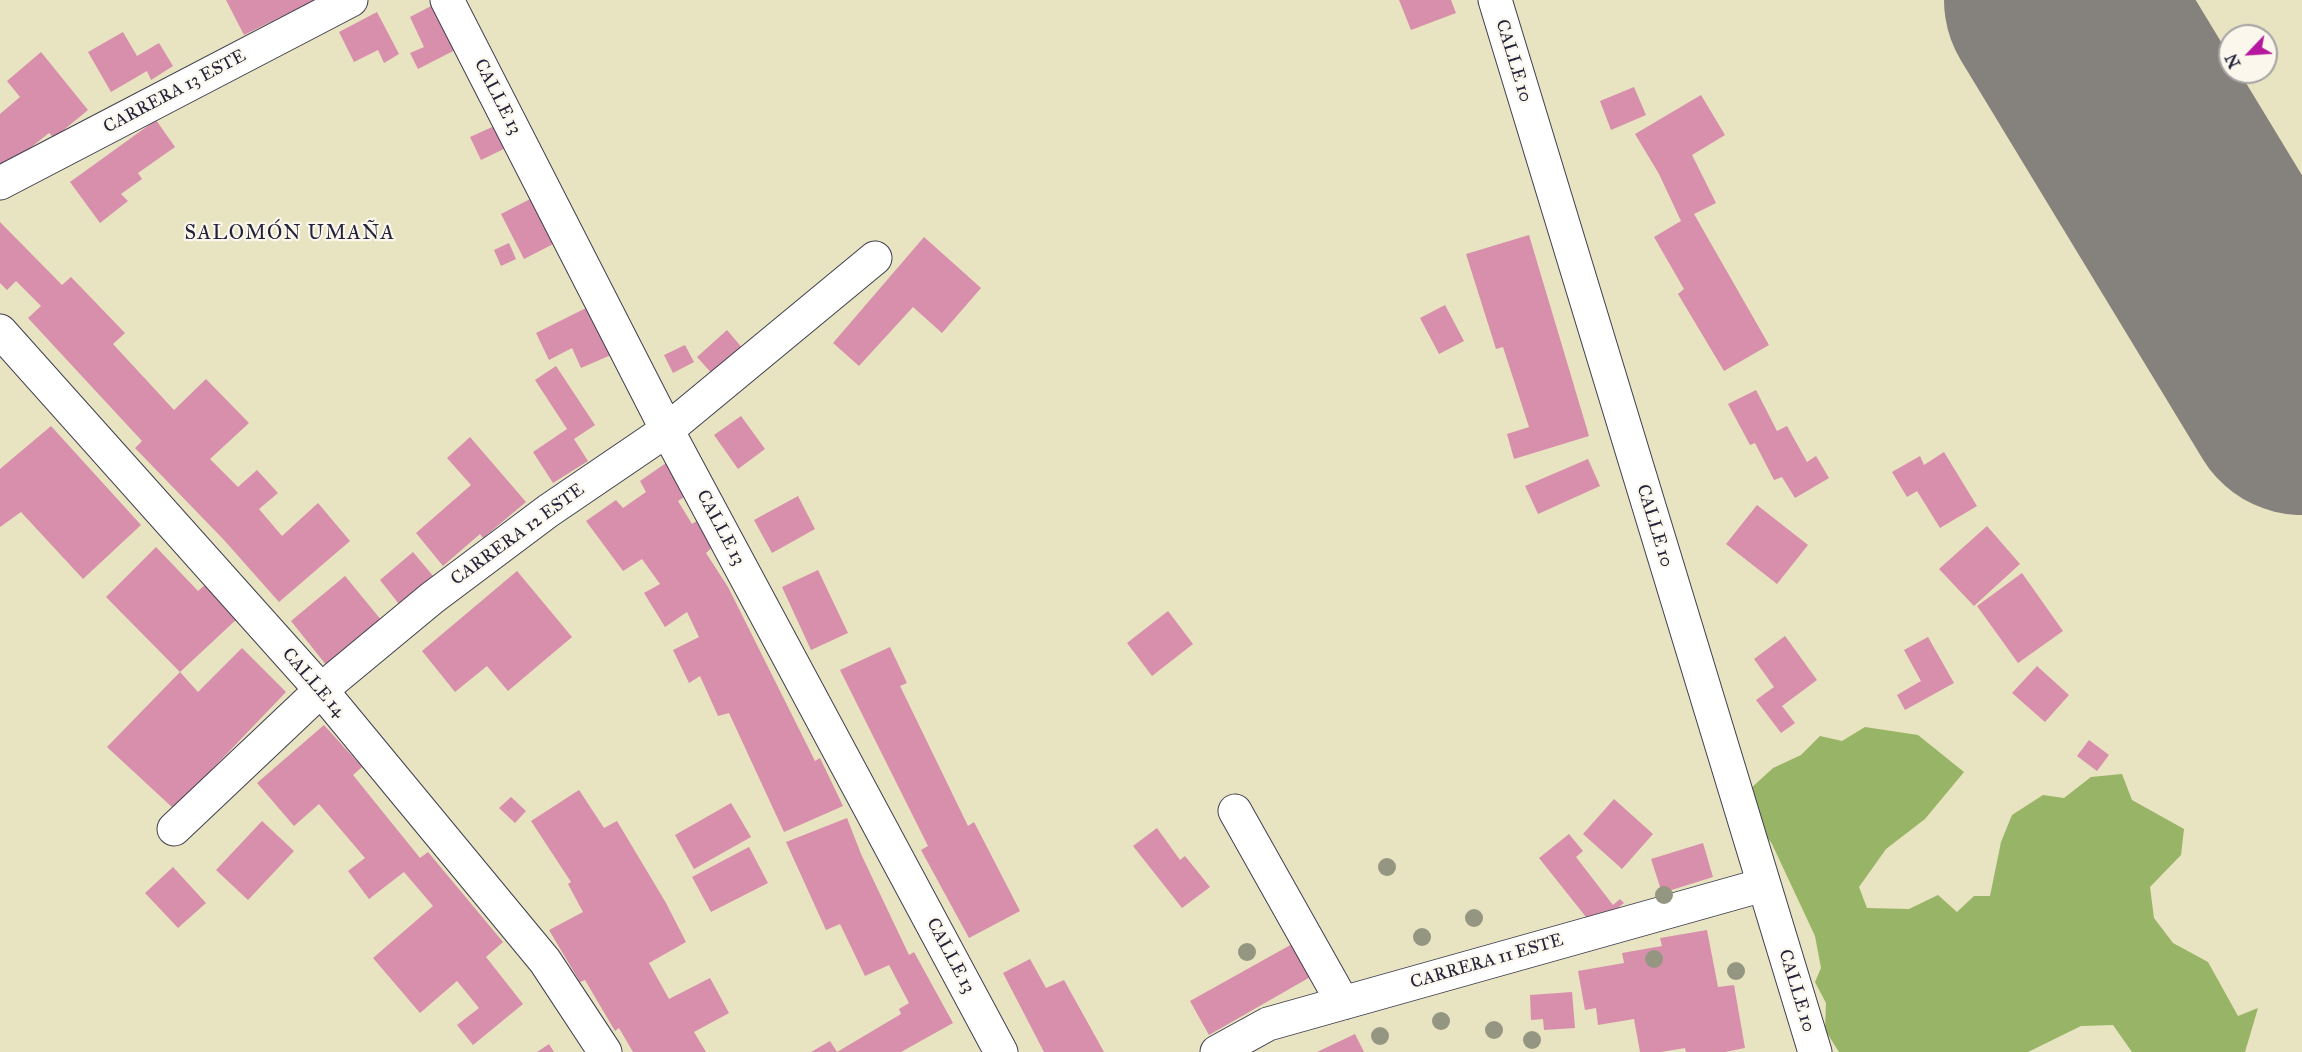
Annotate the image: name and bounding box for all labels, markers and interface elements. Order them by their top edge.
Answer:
street label: CALLE 10 [1490,17,1536,105]
north arrow [2218,24,2278,84]
street label: CARRERA 13 ESTE [100,45,250,139]
text: N [2222,51,2245,71]
street label: CALLE 13 [469,56,525,138]
district label: SALOMÓN UMAÑA [184,222,396,246]
street label: CARRERA 12 ESTE [447,479,589,591]
street label: CALLE 10 [1631,482,1677,570]
street label: CALLE 13 [691,487,749,569]
street label: CALLE 14 [277,644,349,722]
street label: CALLE 13 [921,915,979,997]
street label: CARRERA 11 ESTE [1408,930,1566,994]
street label: CALLE 10 [1773,947,1819,1035]

